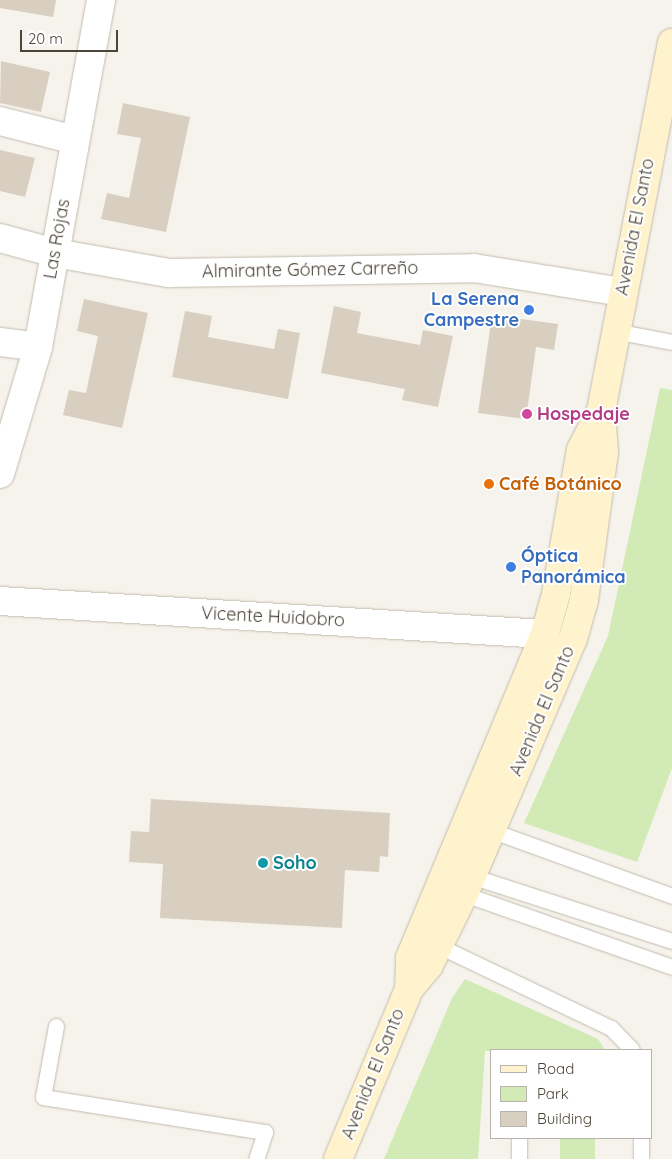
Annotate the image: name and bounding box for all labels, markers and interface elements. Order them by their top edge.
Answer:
scale bar [22,20,120,52]
text: 20 m [28,29,63,48]
street label: Avenida El Santo [611,157,659,297]
street label: Las Rojas [39,197,75,281]
street label: Almirante Gómez Carreño [202,257,418,283]
place label: La Serena Campestre [424,289,519,332]
marker: La Serena Campestre [523,304,535,316]
place label: Hospedaje [537,403,630,425]
marker: Hospedaje [521,408,533,420]
place label: Café Botánico [499,473,622,495]
marker: Café Botánico [483,478,495,490]
place label: Óptica Panorámica [521,546,625,588]
marker: Óptica Panorámica [505,561,517,573]
street label: Vicente Huidobro [201,602,345,632]
street label: Avenida El Santo [505,643,579,779]
place label: Soho [273,852,317,874]
marker: Soho [257,857,269,869]
street label: Avenida El Santo [337,1005,409,1143]
legend [490,1049,652,1139]
text: Road [537,1059,574,1078]
text: Park [537,1084,569,1103]
text: Building [537,1109,592,1128]

